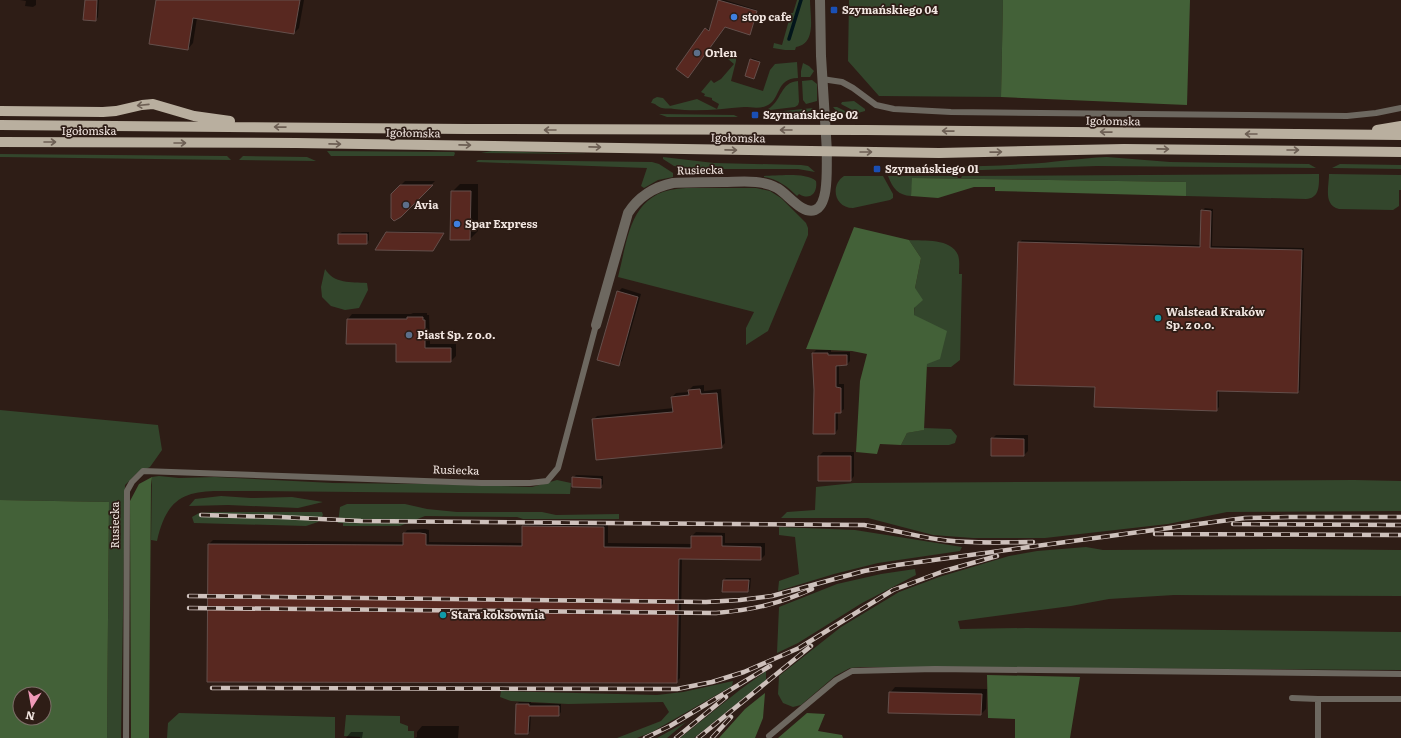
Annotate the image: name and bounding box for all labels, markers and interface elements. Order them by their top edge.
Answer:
place label: Szymańskiego 04 [842,1,938,17]
marker: Szymańskiego 04 [829,5,839,15]
place label: stop cafe [742,8,791,24]
marker: stop cafe [729,12,739,22]
place label: Orlen [705,44,737,60]
marker: Orlen [692,48,702,58]
one-way arrow [137,101,150,109]
place label: Szymańskiego 02 [763,106,858,122]
marker: Szymańskiego 02 [750,110,760,120]
street label: Igołomska [1085,112,1141,128]
street label: Igołomska [62,122,116,138]
one-way arrow [274,123,287,131]
street label: Igołomska [385,124,441,140]
one-way arrow [544,126,557,134]
one-way arrow [780,126,793,134]
one-way arrow [942,127,955,135]
street label: Igołomska [710,129,766,145]
one-way arrow [1100,129,1113,136]
one-way arrow [1245,130,1258,138]
one-way arrow [43,138,56,146]
one-way arrow [173,139,186,147]
one-way arrow [328,140,341,147]
one-way arrow [458,141,471,149]
one-way arrow [588,144,601,151]
one-way arrow [1156,145,1169,153]
one-way arrow [724,146,737,154]
one-way arrow [1286,146,1299,154]
one-way arrow [859,148,872,156]
one-way arrow [989,148,1002,156]
place label: Szymańskiego 01 [885,160,979,176]
street label: Rusiecka [676,161,724,177]
marker: Szymańskiego 01 [872,164,882,174]
place label: Avia [414,196,439,212]
marker: Avia [401,200,411,210]
place label: Spar Express [465,215,538,231]
marker: Spar Express [452,219,462,229]
place label: Walstead Kraków Sp. z o.o. [1166,303,1265,332]
marker: Walstead Kraków Sp. z o.o. [1153,313,1163,323]
place label: Piast Sp. z o.o. [417,326,496,342]
marker: Piast Sp. z o.o. [404,330,414,340]
street label: Rusiecka [432,460,480,478]
street label: Rusiecka [106,502,122,548]
place label: Stara koksownia [451,606,545,622]
marker: Stara koksownia [438,610,448,620]
north arrow [12,686,52,726]
text: N [24,708,36,726]

